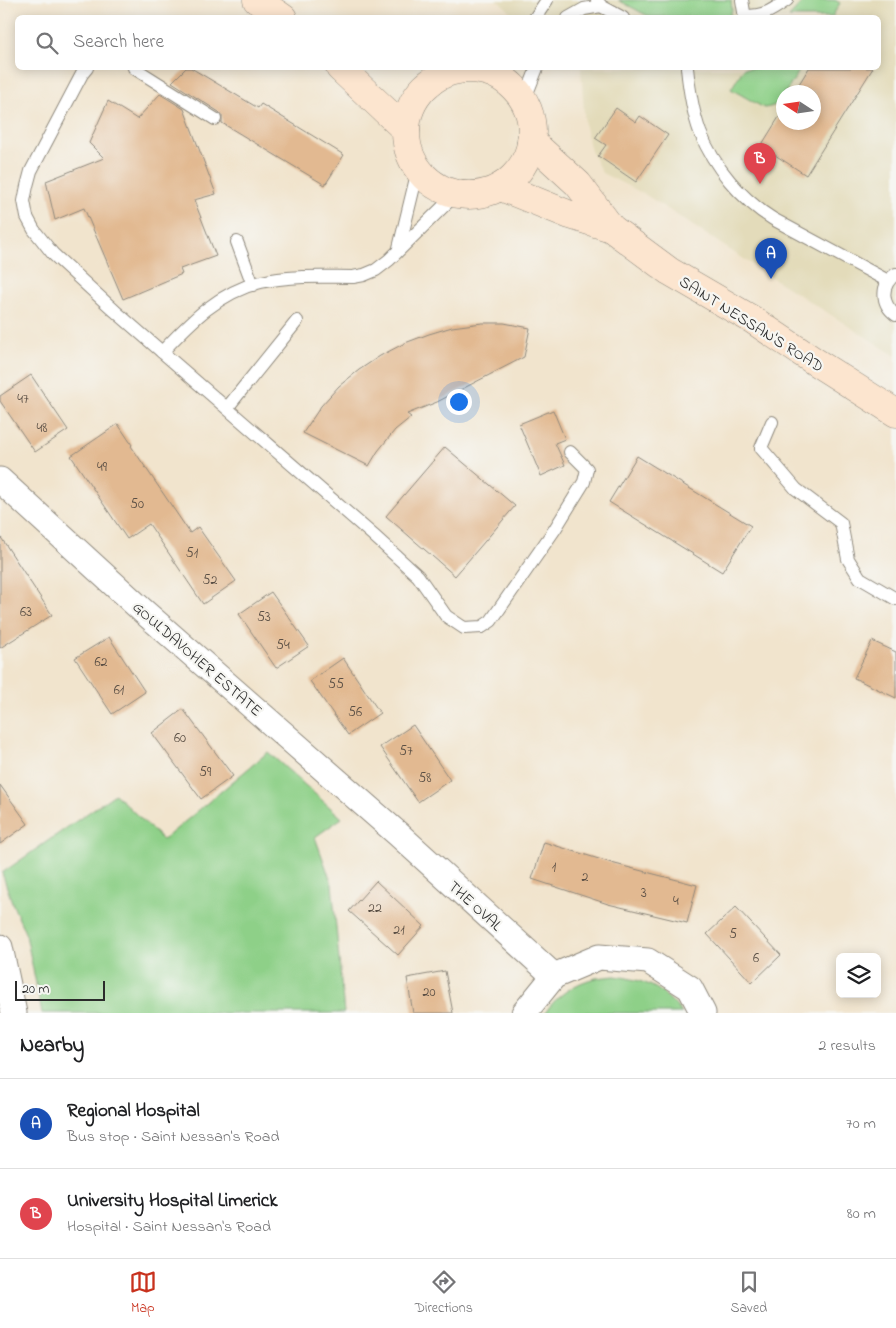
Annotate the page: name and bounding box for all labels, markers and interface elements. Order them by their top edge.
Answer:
search box [15,15,881,70]
icon: search [33,29,61,57]
text: Search here [73,29,164,56]
north arrow [776,85,821,130]
pin: B [744,143,776,184]
pin: A [755,238,787,279]
street label: SAINT NESSAN'S ROAD [674,270,828,379]
house number: 47 [17,389,29,410]
your location [446,389,472,415]
house number: 48 [36,418,48,439]
house number: 49 [97,457,108,478]
house number: 50 [130,494,144,515]
house number: 51 [186,543,199,564]
house number: 52 [203,570,218,591]
street label: GOULDAVOHER ESTATE [126,596,267,723]
house number: 63 [20,602,32,623]
house number: 53 [257,607,271,628]
house number: 54 [276,635,290,656]
house number: 62 [94,652,108,673]
house number: 55 [328,674,344,695]
house number: 61 [114,680,125,701]
house number: 56 [348,702,362,723]
house number: 60 [174,728,186,749]
house number: 57 [399,741,413,762]
house number: 59 [199,762,212,783]
house number: 58 [418,768,432,789]
house number: 1 [552,857,557,878]
house number: 2 [582,867,589,888]
street label: THE OVAL [442,875,507,938]
house number: 3 [641,883,647,904]
house number: 4 [673,891,679,912]
house number: 22 [368,898,382,919]
house number: 21 [393,920,405,941]
house number: 5 [729,924,737,945]
house number: 6 [753,948,759,969]
map controls [836,953,881,998]
button: layers [836,953,881,998]
scale bar [15,978,105,1001]
text: 20 m [22,979,49,1000]
house number: 20 [422,982,436,1003]
text: Nearby [20,1031,84,1061]
text: 2 results [818,1034,876,1058]
text: Regional Hospital [67,1098,200,1125]
text: A [31,1112,41,1136]
text: 70 m [846,1112,876,1136]
text: Bus stop · Saint Nessan's Road [67,1125,279,1149]
text: University Hospital Limerick [67,1188,278,1215]
text: B [31,1202,41,1226]
text: 80 m [847,1202,876,1226]
text: Hospital · Saint Nessan's Road [67,1215,271,1239]
tab: Map [129,1268,157,1319]
tab: Directions [415,1268,473,1319]
tab: Saved [731,1268,767,1319]

